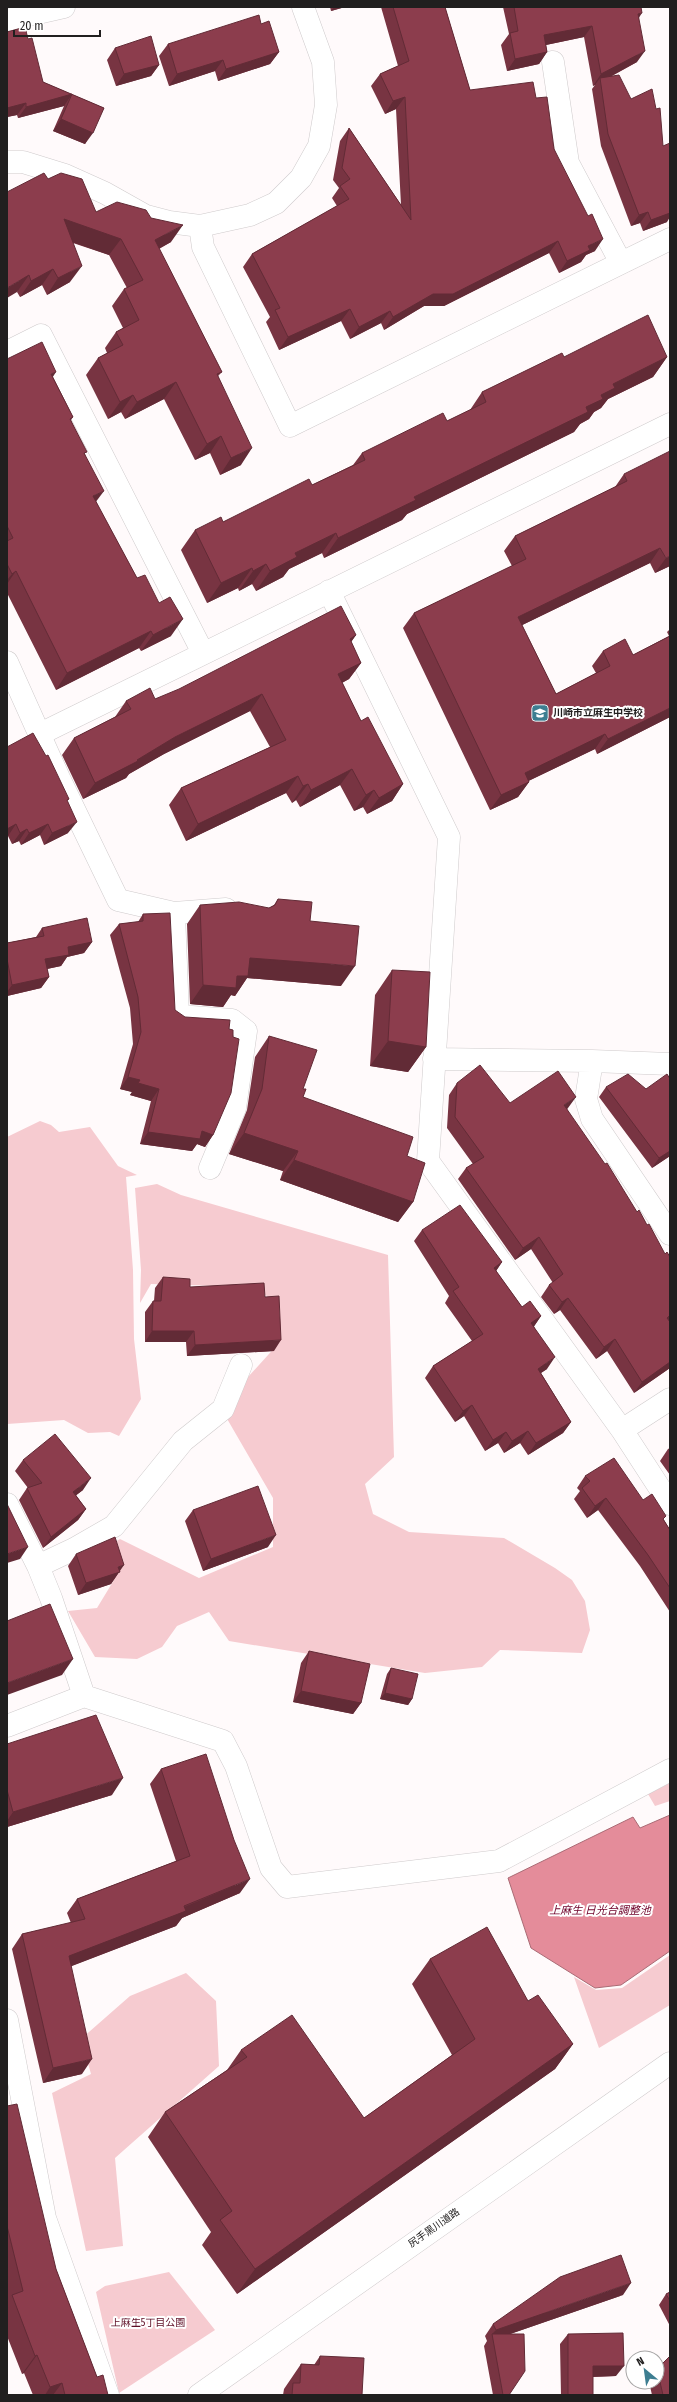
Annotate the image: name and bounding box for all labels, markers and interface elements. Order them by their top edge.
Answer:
scale bar [14,12,100,38]
text: 20 m [20,19,44,33]
school or university icon: 川崎市立麻生中学校 [530,703,550,723]
place label: 川崎市立麻生中学校 [553,707,643,719]
water label: 上麻生 日光台調整池 [549,1904,652,1917]
street label: 尻手黒川道路 [406,2206,462,2250]
park label: 上麻生5丁目公園 [111,2317,185,2329]
north arrow [625,2350,665,2390]
text: N [634,2354,646,2369]

